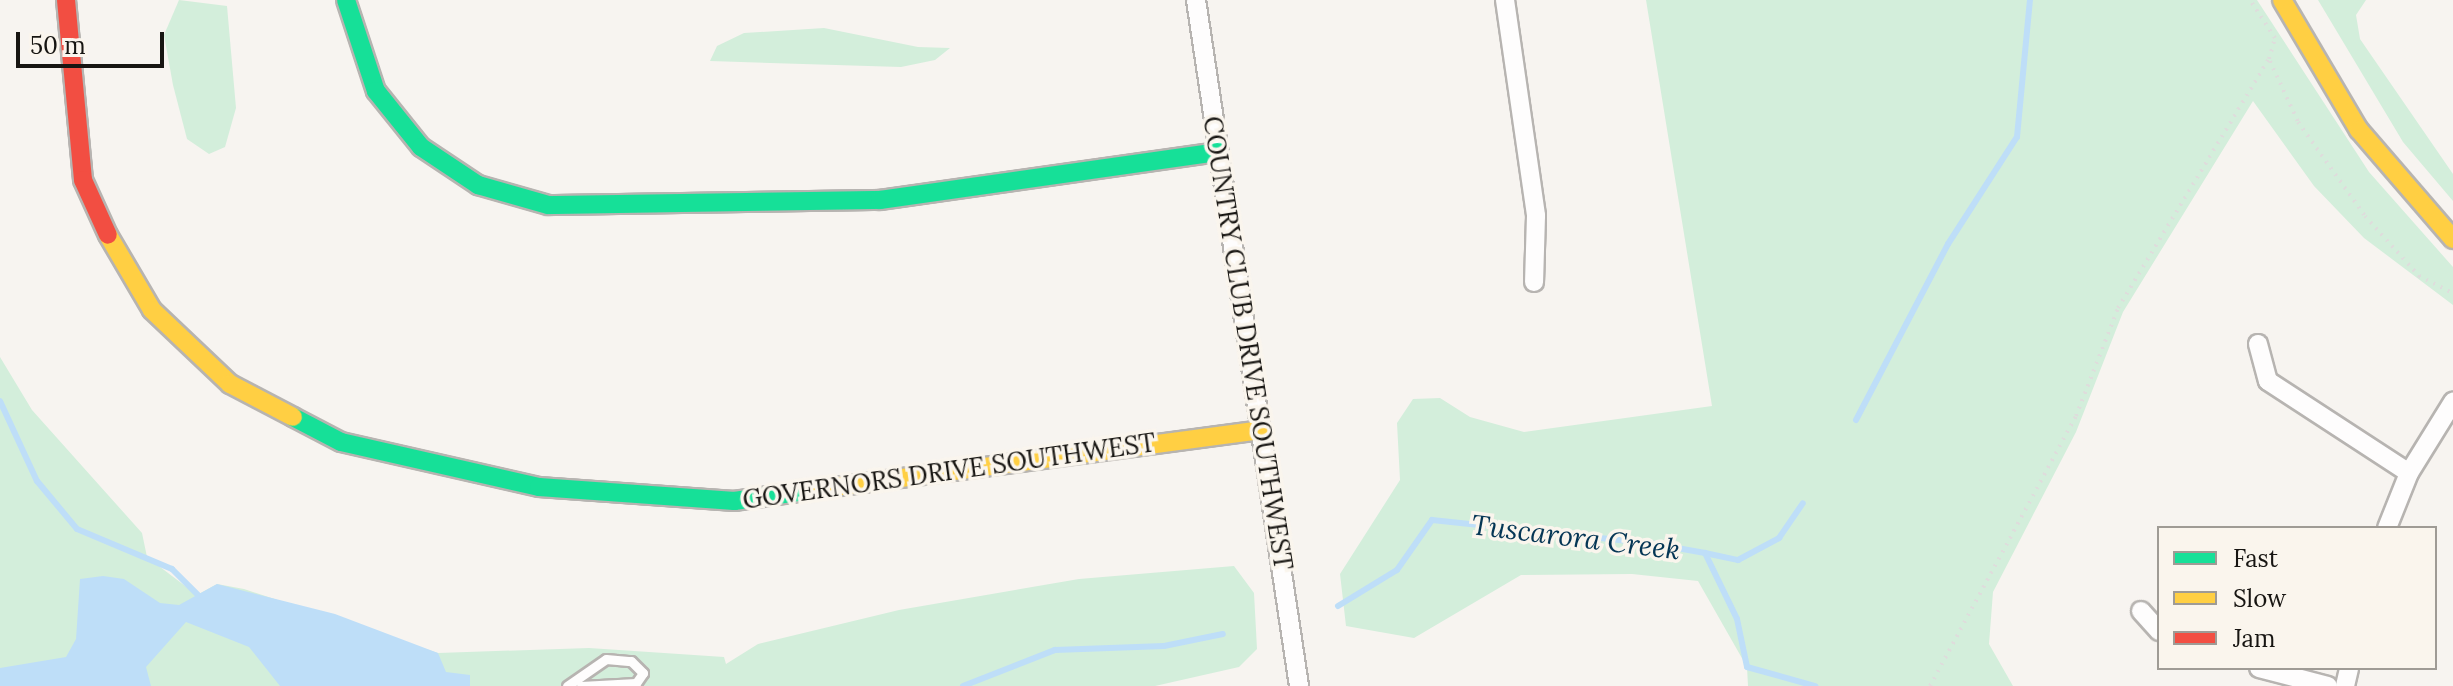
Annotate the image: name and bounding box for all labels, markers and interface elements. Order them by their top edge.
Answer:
scale bar [20,16,168,66]
text: 50 m [30,30,86,61]
street label: COUNTRY CLUB DRIVE SOUTHWEST [1197,114,1299,572]
street label: GOVERNORS DRIVE SOUTHWEST [741,427,1157,515]
water label: Tuscarora Creek [1470,508,1682,566]
legend [2157,526,2437,670]
text: Fast [2233,543,2278,574]
text: Slow [2233,583,2286,614]
text: Jam [2233,623,2275,654]

